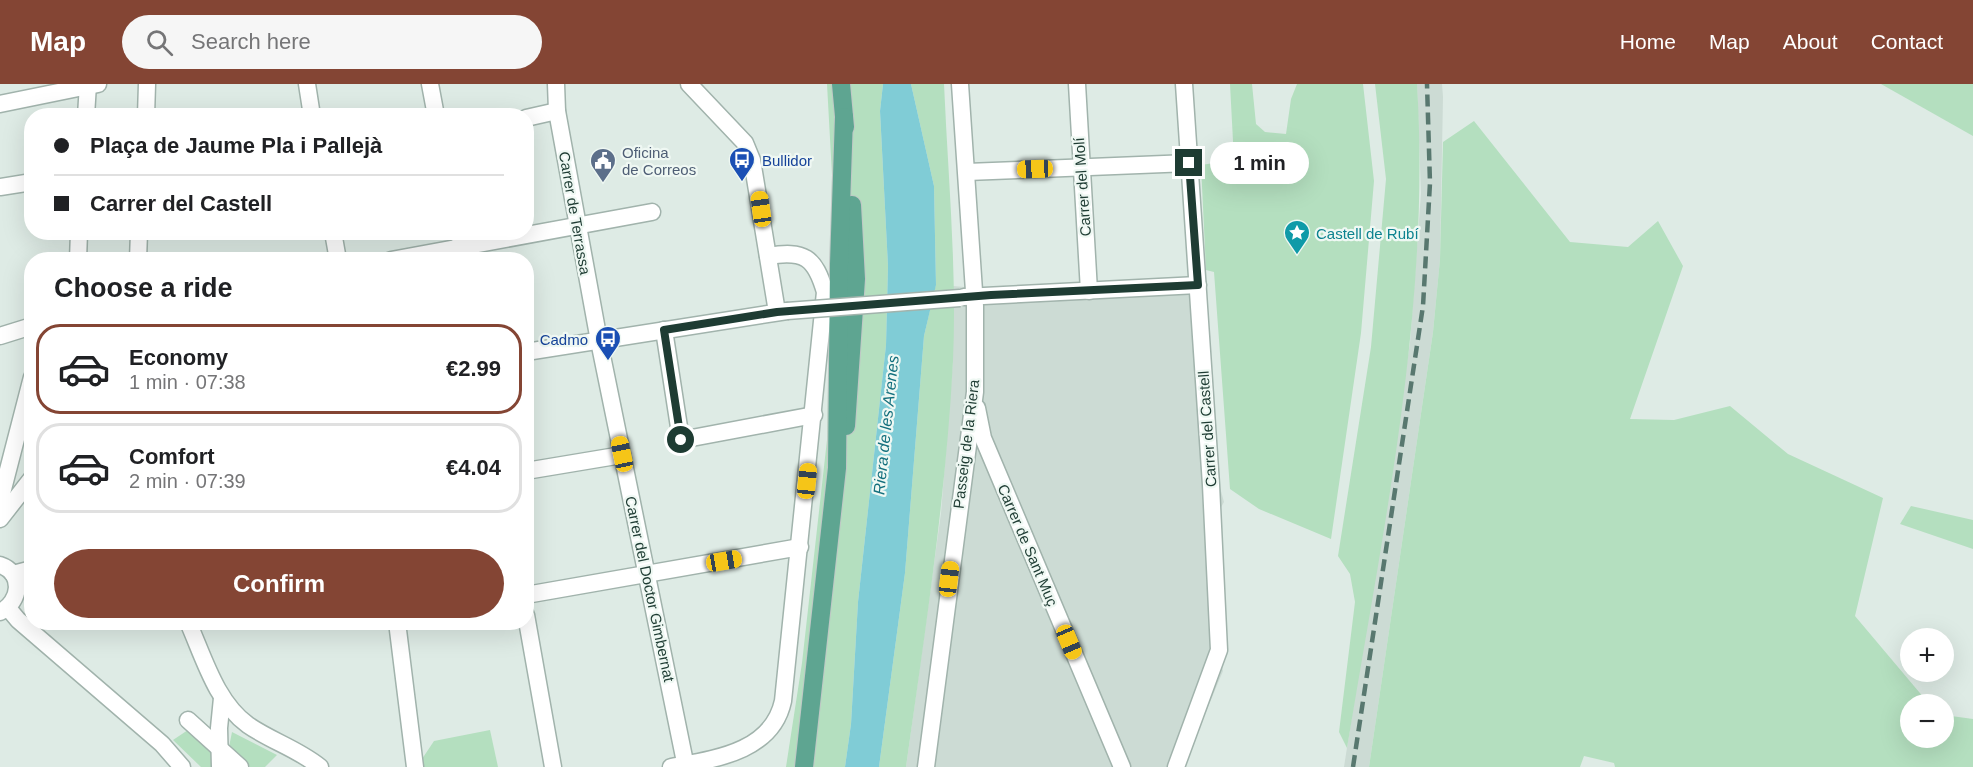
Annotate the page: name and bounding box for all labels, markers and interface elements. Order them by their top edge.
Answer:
search box [122,15,542,69]
text: Map [30,26,86,57]
icon: search [143,26,176,59]
text: Search here [191,29,311,54]
text: Home [1620,30,1676,53]
text: Map [1709,30,1750,53]
text: About [1783,30,1838,53]
text: Contact [1871,30,1943,53]
text: Plaça de Jaume Pla i Pallejà [90,133,382,158]
street label: Carrer del Molí [1070,136,1094,237]
callout: 1 min [1210,142,1309,184]
place label: Oficina de Correos [622,144,696,178]
bus stop icon: Bullidor [727,145,757,183]
public building icon: Oficina de Correos [588,146,618,184]
route end [1175,149,1202,176]
street label: Carrer de Terrassa [556,150,594,277]
place label: Bullidor [762,152,812,169]
text: 1 min [1233,152,1286,174]
car [1017,159,1053,179]
car [750,190,772,228]
text: Carrer del Castell [90,191,272,216]
place icon: Castell de Rubí [1282,218,1312,256]
place label: Castell de Rubí [1316,225,1419,242]
text: Choose a ride [54,273,233,303]
bus stop icon: Cadmo [593,324,623,362]
place label: Cadmo [540,331,588,348]
icon: car [57,342,111,396]
text: Economy [129,345,228,370]
water label: Riera de les Arenes [870,355,902,495]
text: €2.99 [446,356,501,381]
street label: Carrer del Castell [1194,370,1220,488]
text: 1 min · 07:38 [129,371,246,393]
street label: Passeig de la Riera [950,378,982,510]
route start [667,426,694,453]
car [609,435,635,473]
icon: car [57,441,111,495]
text: Comfort [129,444,215,469]
text: €4.04 [446,455,501,480]
car [796,462,818,500]
text: 2 min · 07:39 [129,470,246,492]
street label: Carrer de Sant Muç [995,481,1062,609]
street label: Carrer del Doctor Gimbernat [622,495,678,684]
button: Confirm [54,549,504,618]
car [705,549,743,573]
car [938,560,960,598]
car [1054,622,1084,662]
map controls [1900,628,1954,748]
button: + [1900,628,1954,682]
button: − [1900,694,1954,748]

